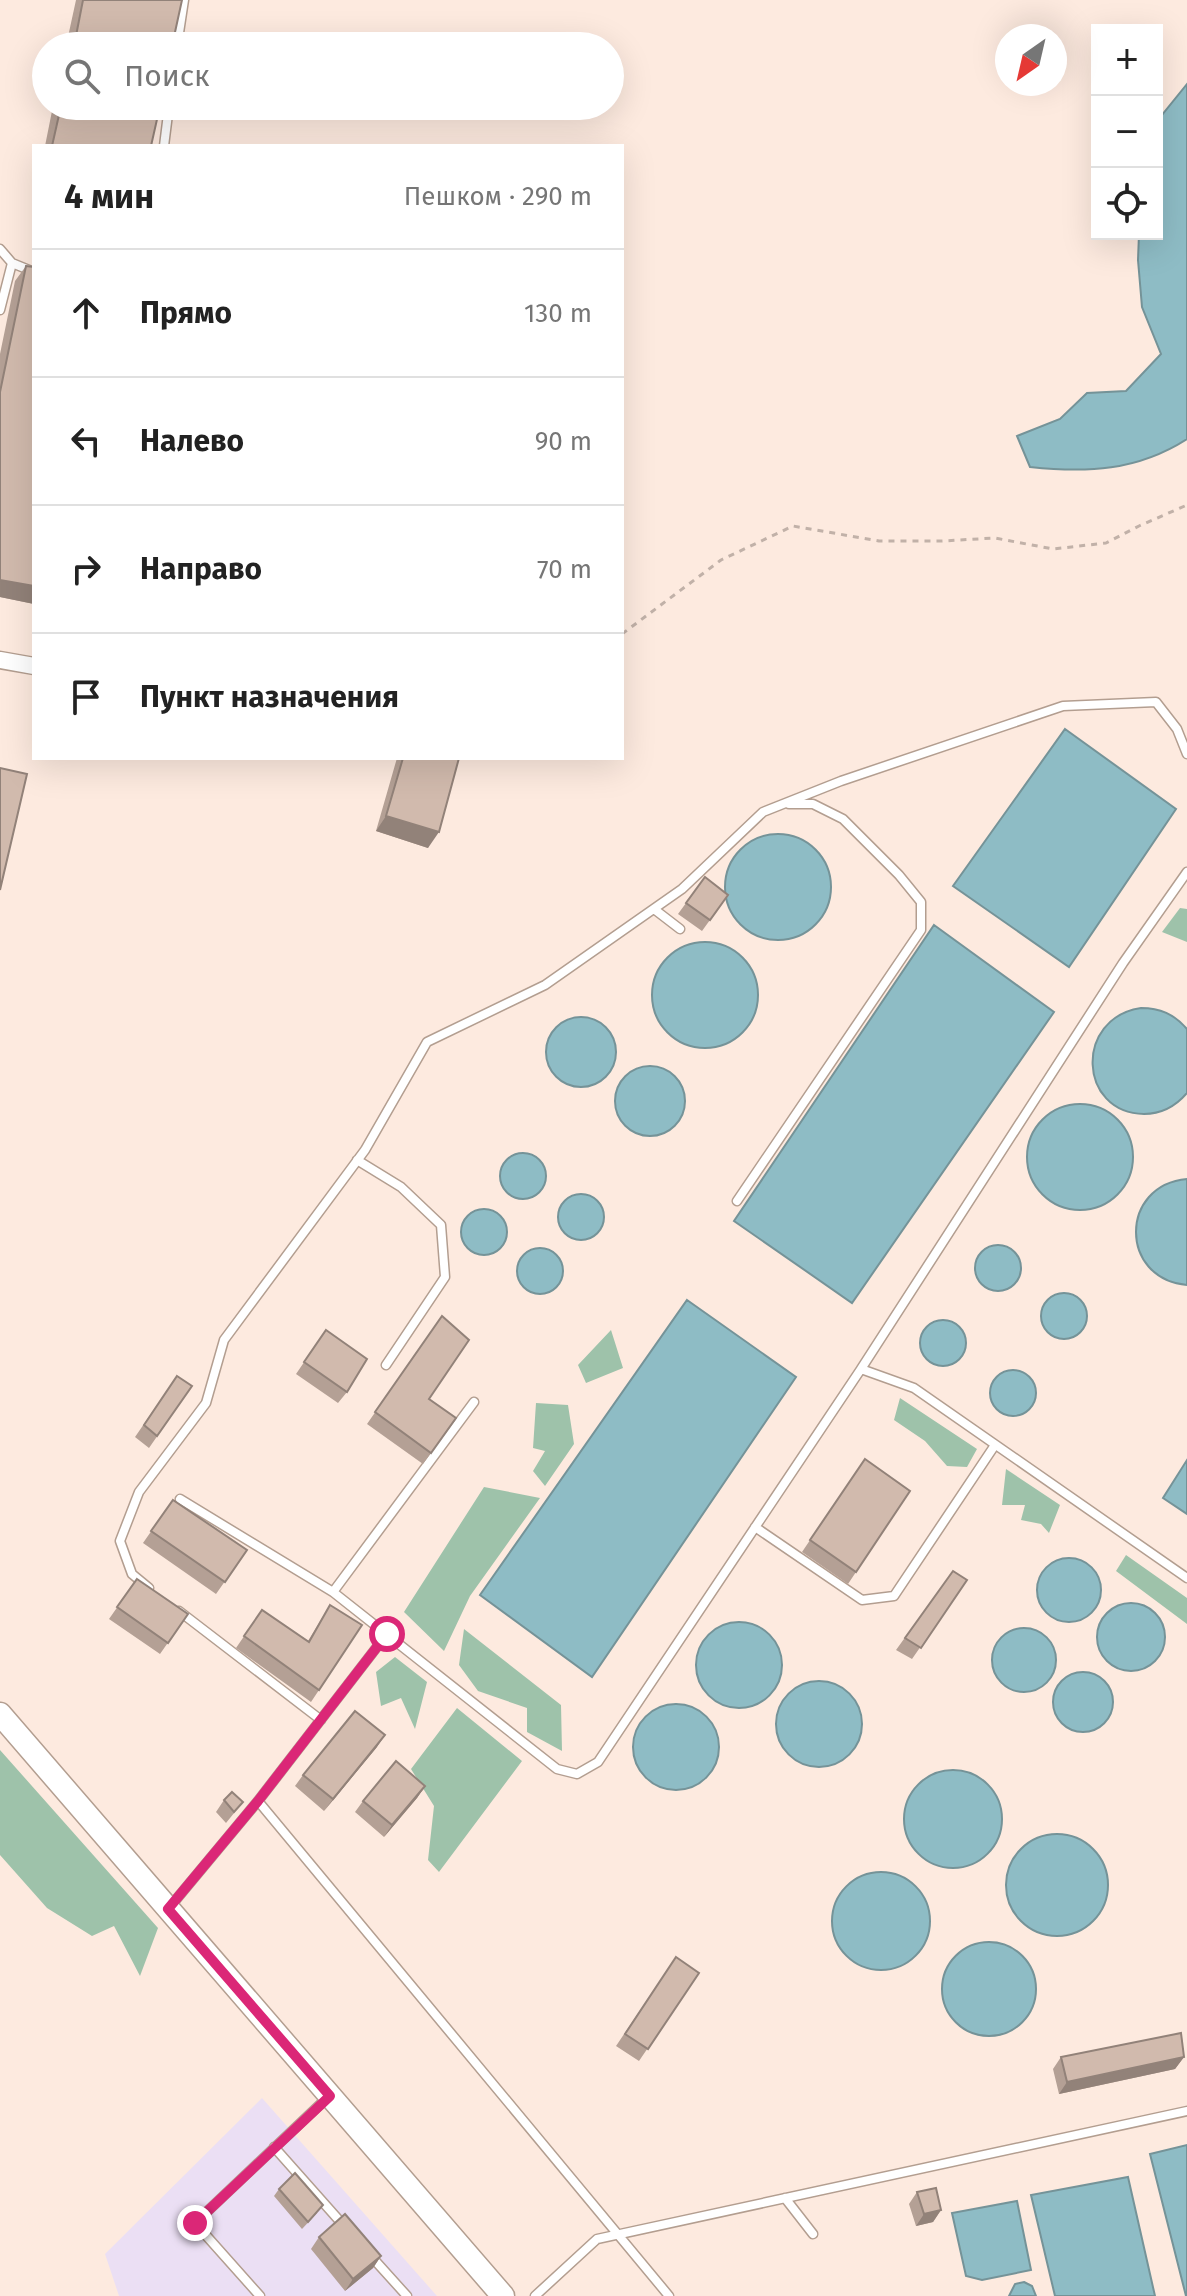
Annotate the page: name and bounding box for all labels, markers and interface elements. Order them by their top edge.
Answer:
north arrow [995,24,1067,96]
map controls [1091,24,1163,240]
button: + [1091,24,1163,96]
search box [32,32,624,120]
icon: search [60,54,104,98]
text: Поиск [124,58,210,94]
button: − [1091,96,1163,168]
button: locate [1091,168,1163,240]
text: 4 мин [64,176,154,217]
text: Пешком · 290 m [404,181,592,212]
icon: ahead [64,291,108,335]
text: Прямо [140,295,232,331]
text: 130 m [524,298,592,329]
icon: left [64,419,108,463]
text: Налево [140,423,244,459]
text: 90 m [535,426,592,457]
icon: right [64,547,108,591]
text: Направо [140,551,262,587]
text: 70 m [537,554,592,585]
icon: arrive [64,675,108,719]
text: Пункт назначения [140,679,399,715]
route start [369,1616,405,1652]
route end [177,2205,213,2241]

